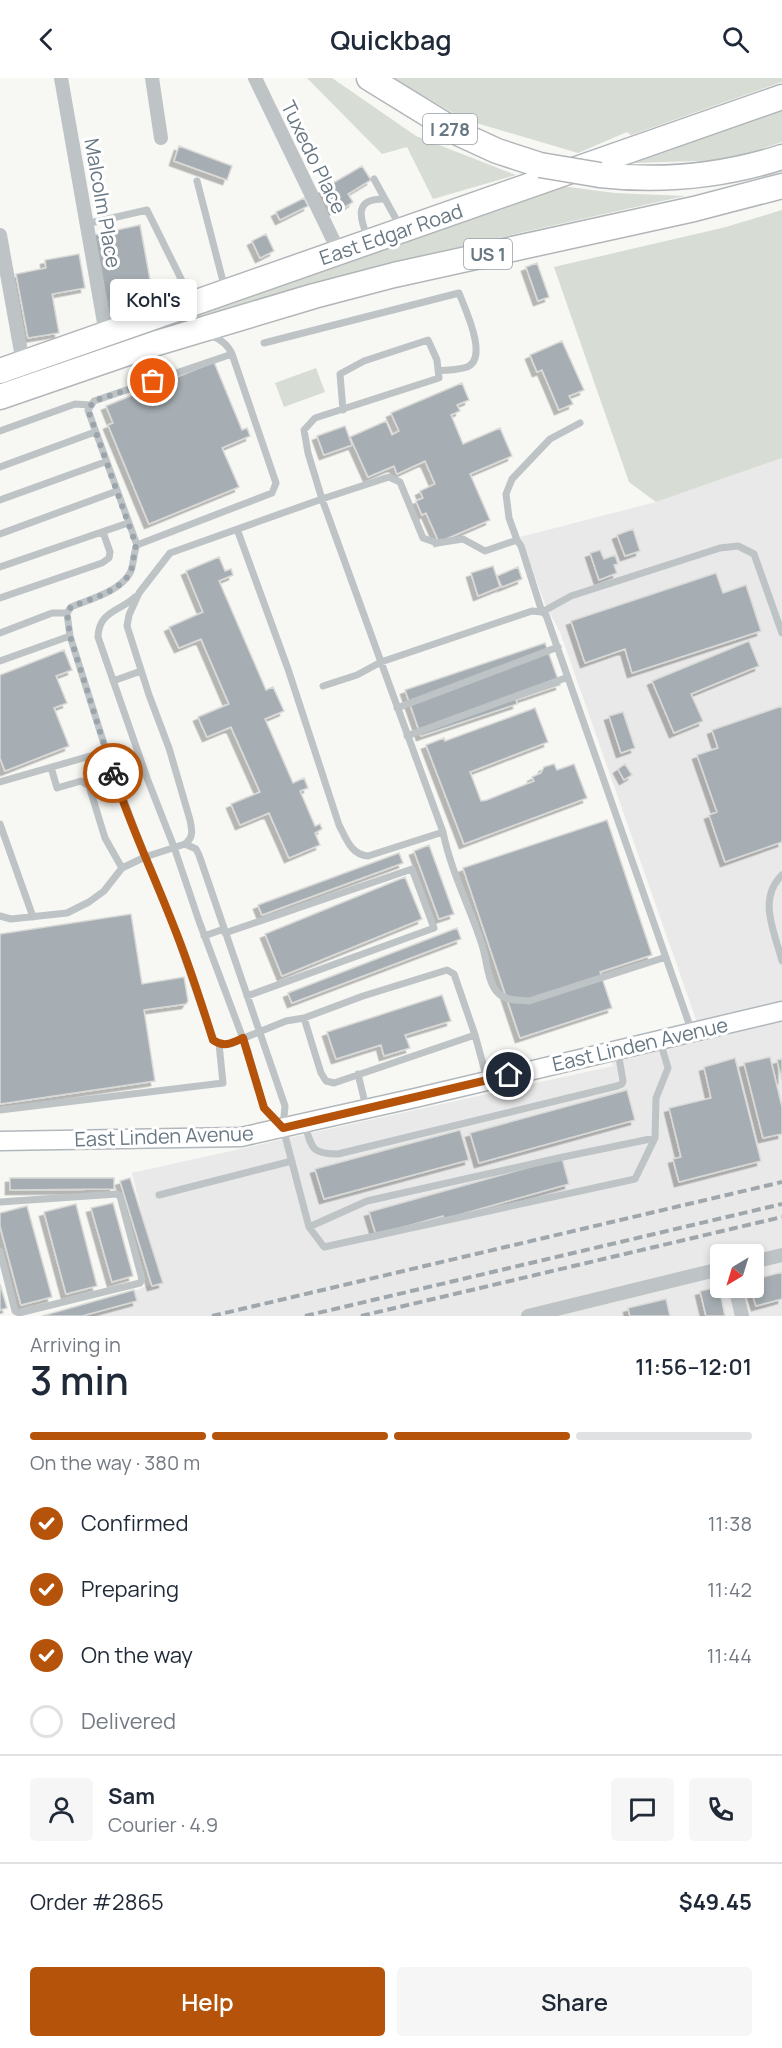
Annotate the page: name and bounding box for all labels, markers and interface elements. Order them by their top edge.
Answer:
text: Quickbag [330,21,452,58]
icon: back [30,23,63,56]
icon: search [719,23,752,56]
street label: Tuxedo Place [275,96,353,218]
road number: I 278 [423,114,477,144]
street label: Malcolm Place [78,136,128,270]
street label: East Edgar Road [316,197,466,271]
road number: US 1 [464,239,512,269]
callout: Kohl's [110,279,196,321]
text: Kohl's [126,286,181,313]
pin [127,355,178,406]
icon: bag [136,364,169,397]
courier [83,743,143,803]
icon: bike [97,757,130,790]
street label: East Linden Avenue [550,1011,730,1077]
pin [483,1049,534,1100]
icon: home [492,1058,525,1091]
street label: East Linden Avenue [74,1119,254,1153]
north arrow [710,1244,764,1298]
map controls [710,1244,764,1298]
text: Arriving in [30,1331,121,1358]
text: 11:56–12:01 [635,1352,752,1382]
text: 3 min [30,1353,129,1407]
text: On the way · 380 m [30,1449,200,1476]
icon: check [30,1507,63,1540]
text: Confirmed [81,1508,189,1538]
text: 11:38 [708,1510,752,1537]
icon: check [30,1573,63,1606]
text: Preparing [81,1574,179,1604]
text: 11:42 [707,1576,752,1603]
icon: check [30,1639,63,1672]
text: On the way [81,1640,193,1670]
text: 11:44 [707,1642,752,1669]
text: Delivered [81,1706,176,1736]
button: person [30,1778,93,1841]
button: chat [611,1778,674,1841]
button: phone [689,1778,752,1841]
text: Sam [108,1781,155,1811]
text: Courier · 4.9 [108,1811,218,1838]
text: Order #2865 [30,1887,164,1917]
text: $49.45 [679,1887,752,1917]
button: Help [30,1967,385,2036]
button: Share [397,1967,752,2036]

